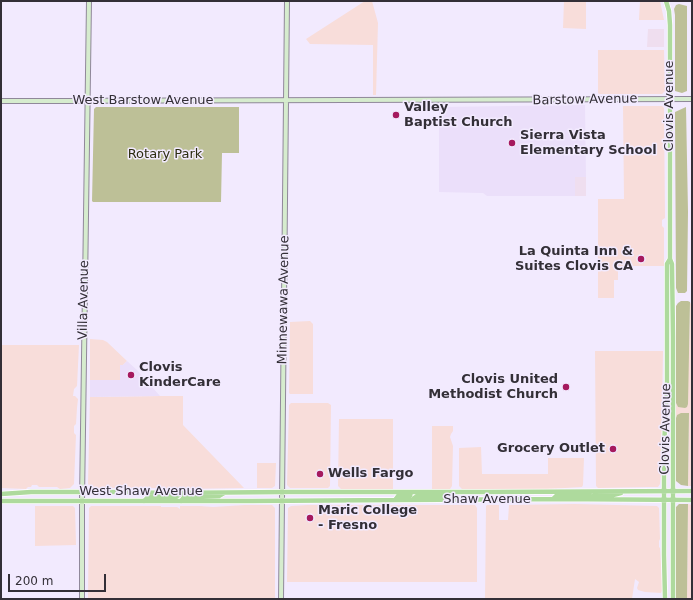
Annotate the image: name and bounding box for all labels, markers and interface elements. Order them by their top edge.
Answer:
street label: Clovis Avenue [662,60,678,152]
street label: Barstow Avenue [532,91,638,109]
street label: West Barstow Avenue [72,93,214,109]
place label: Valley Baptist Church [404,100,513,131]
marker: Valley Baptist Church [391,110,401,120]
place label: Sierra Vista Elementary School [520,128,657,159]
marker: Sierra Vista Elementary School [507,138,517,148]
park label: Rotary Park [128,147,202,163]
street label: Minnewawa Avenue [275,235,293,365]
place label: La Quinta Inn & Suites Clovis CA [515,244,633,275]
marker: La Quinta Inn & Suites Clovis CA [636,254,646,264]
street label: Villa Avenue [76,260,92,340]
place label: Clovis KinderCare [139,360,221,391]
marker: Clovis KinderCare [126,370,136,380]
place label: Clovis United Methodist Church [428,372,558,403]
marker: Clovis United Methodist Church [561,382,571,392]
street label: Clovis Avenue [657,383,675,475]
place label: Grocery Outlet [497,441,605,457]
marker: Grocery Outlet [608,444,618,454]
place label: Wells Fargo [328,466,413,482]
marker: Wells Fargo [315,469,325,479]
street label: West Shaw Avenue [79,484,203,500]
street label: Shaw Avenue [443,492,531,508]
place label: Maric College - Fresno [318,503,417,534]
marker: Maric College - Fresno [305,513,315,523]
scale bar [10,566,108,592]
text: 200 m [15,574,53,588]

